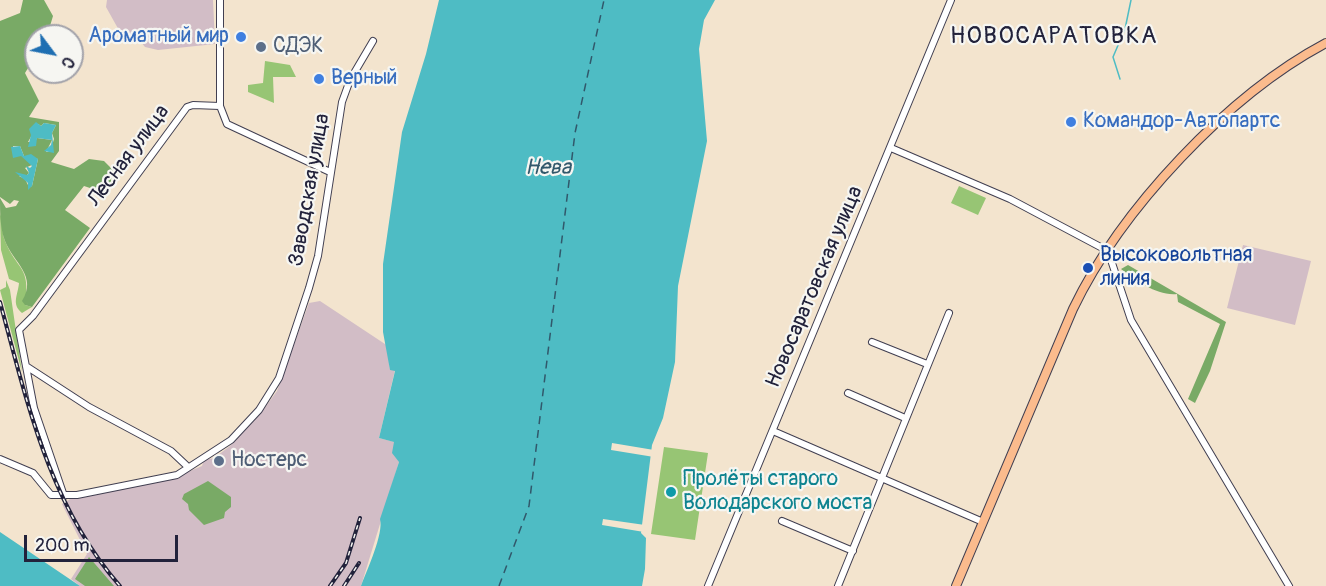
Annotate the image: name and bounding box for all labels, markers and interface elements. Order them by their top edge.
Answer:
district label: НОВОСАРАТОВКА [950,23,1158,51]
north arrow [24,24,84,84]
place label: Ароматный мир [88,24,229,50]
marker: Ароматный мир [234,30,248,44]
place label: СДЭК [273,34,323,60]
marker: СДЭК [254,40,268,54]
text: С [56,53,79,72]
place label: Верный [331,66,397,92]
marker: Верный [312,72,326,86]
street label: Лесная улица [83,100,175,212]
place label: Командор-Автопартс [1083,109,1280,135]
street label: Заводская улица [284,112,336,268]
marker: Командор-Автопартс [1064,115,1078,129]
water label: Нева [525,155,571,181]
street label: Новосаратовская улица [761,182,869,392]
place label: Высоковольтная линия [1100,243,1252,293]
marker: Высоковольтная линия [1081,261,1095,275]
place label: Ностерс [231,448,307,474]
marker: Ностерс [212,454,226,468]
place label: Пролёты старого Володарского моста [683,467,872,517]
marker: Пролёты старого Володарского моста [664,485,678,499]
scale bar [27,523,182,561]
text: 200 m [35,534,90,557]

